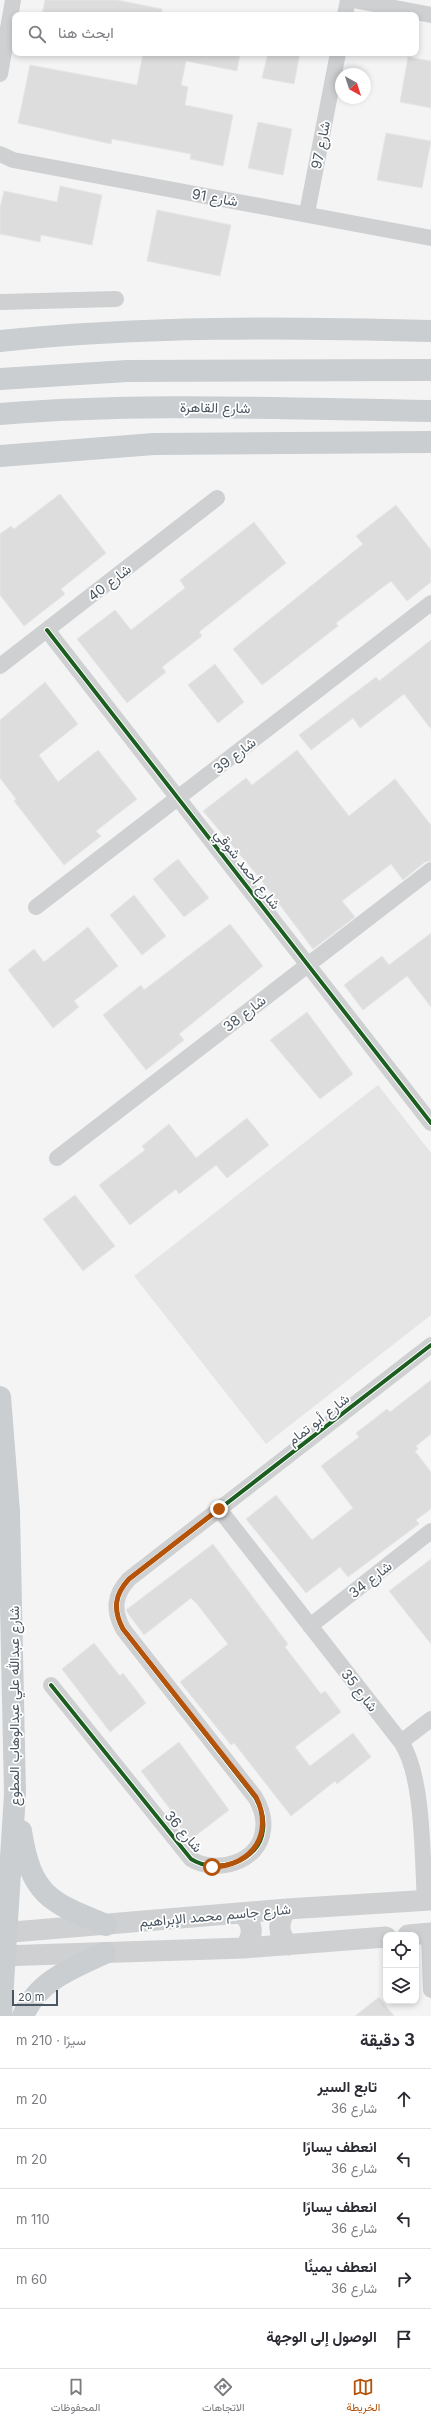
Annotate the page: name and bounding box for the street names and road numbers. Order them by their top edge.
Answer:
street label: شارع 97 [307,120,336,171]
street label: شارع 91 [190,185,239,212]
street label: شارع القاهرة [180,398,250,419]
street label: شارع 40 [84,560,136,606]
street label: شارع 39 [209,733,261,779]
street label: شارع أحمد شوقي [208,826,285,915]
street label: شارع 38 [219,991,271,1037]
street label: شارع أبو تمام [284,1390,354,1451]
street label: شارع 34 [345,1557,397,1603]
street label: شارع عبدالله علي عبدالوهاب المطوع [5,1606,26,1806]
street label: شارع 35 [336,1665,382,1716]
street label: شارع 36 [159,1807,207,1857]
street label: شارع جاسم محمد الإبراهيم [138,1900,292,1933]

